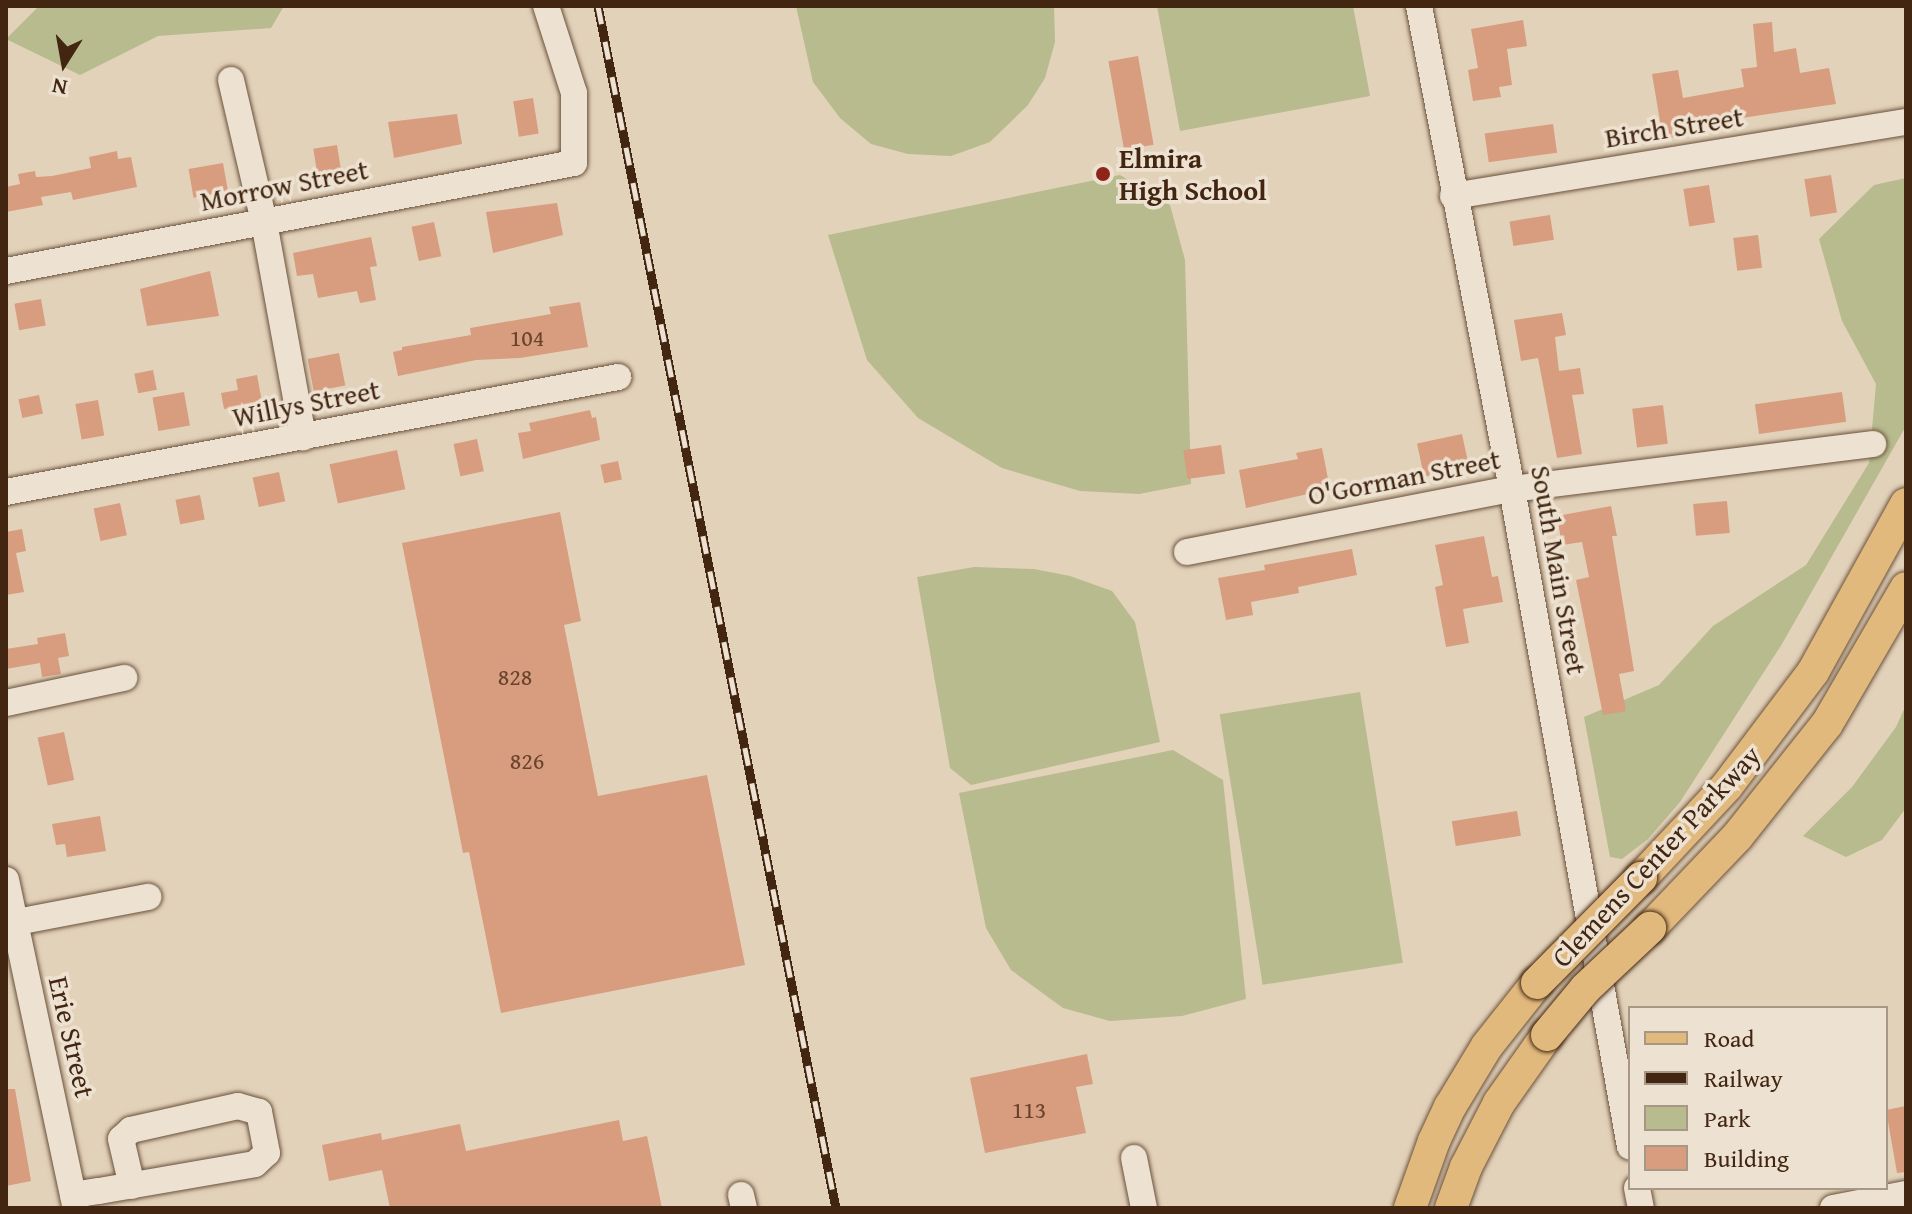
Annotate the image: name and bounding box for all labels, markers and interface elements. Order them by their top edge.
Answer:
north arrow [24,24,104,104]
text: N [49,70,70,105]
street label: Birch Street [1602,99,1746,155]
place label: Elmira High School [1119,141,1267,207]
street label: Morrow Street [197,152,371,218]
marker: Elmira High School [1094,165,1112,183]
house number: 104 [510,324,544,352]
street label: Willys Street [229,372,383,434]
street label: O'Gorman Street [1305,442,1503,512]
street label: South Main Street [1524,463,1594,677]
house number: 828 [498,663,532,691]
street label: Clemens Center Parkway [1545,738,1767,974]
house number: 826 [510,747,544,775]
street label: Erie Street [42,973,102,1101]
legend [1628,1006,1888,1190]
text: Road [1704,1021,1754,1056]
text: Railway [1704,1061,1783,1096]
house number: 113 [1012,1096,1046,1124]
text: Park [1704,1101,1750,1136]
text: Building [1704,1141,1789,1176]

